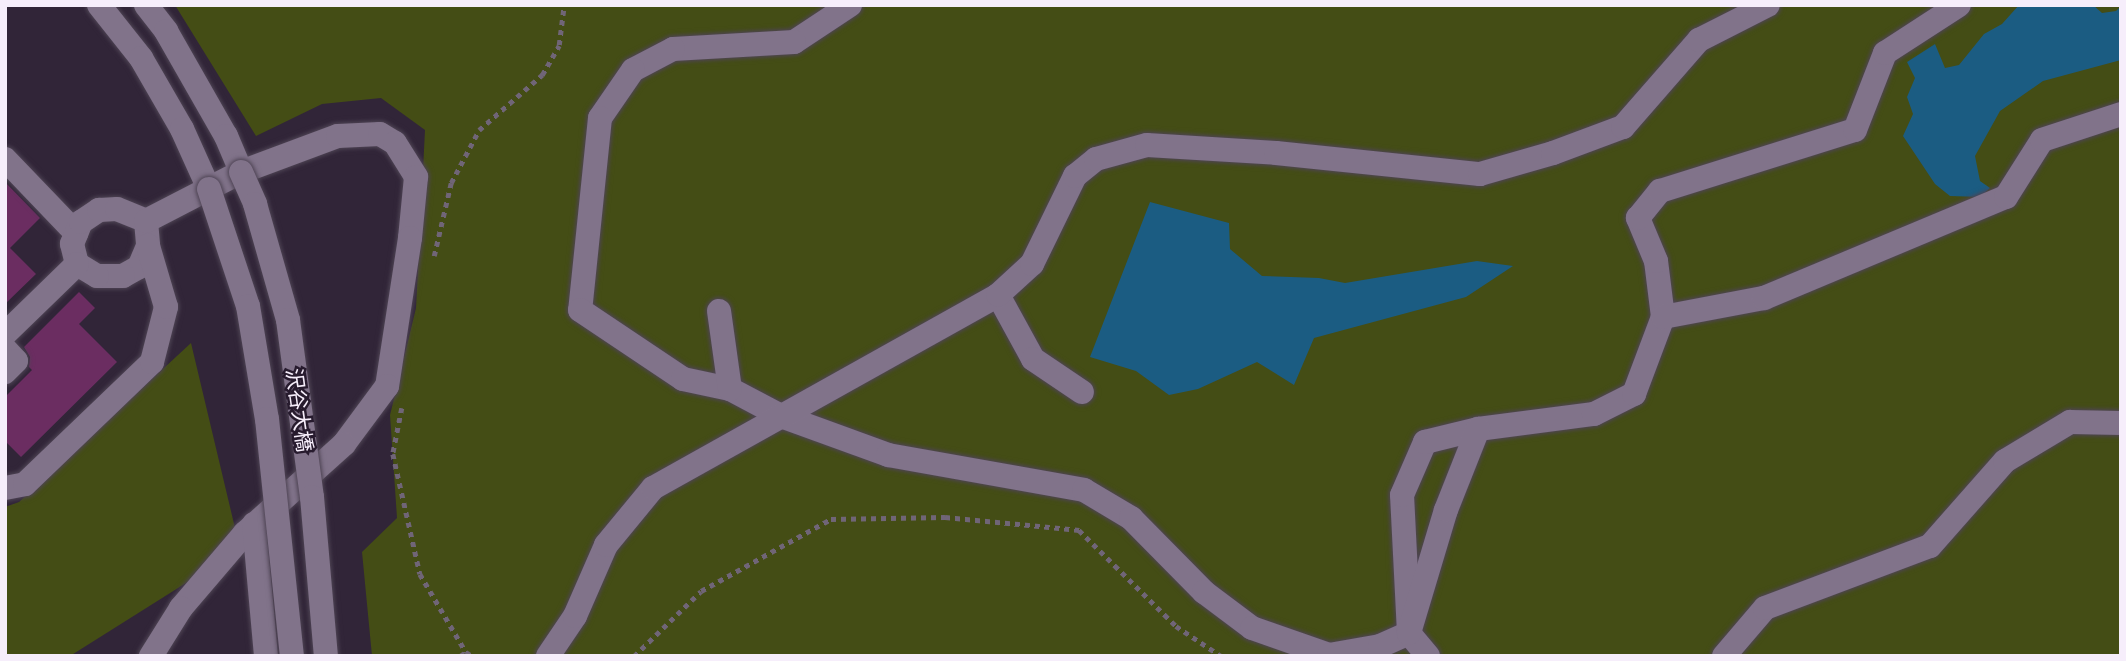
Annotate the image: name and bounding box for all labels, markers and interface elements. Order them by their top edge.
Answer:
street label: 沢谷大橋 [282,367,318,453]

